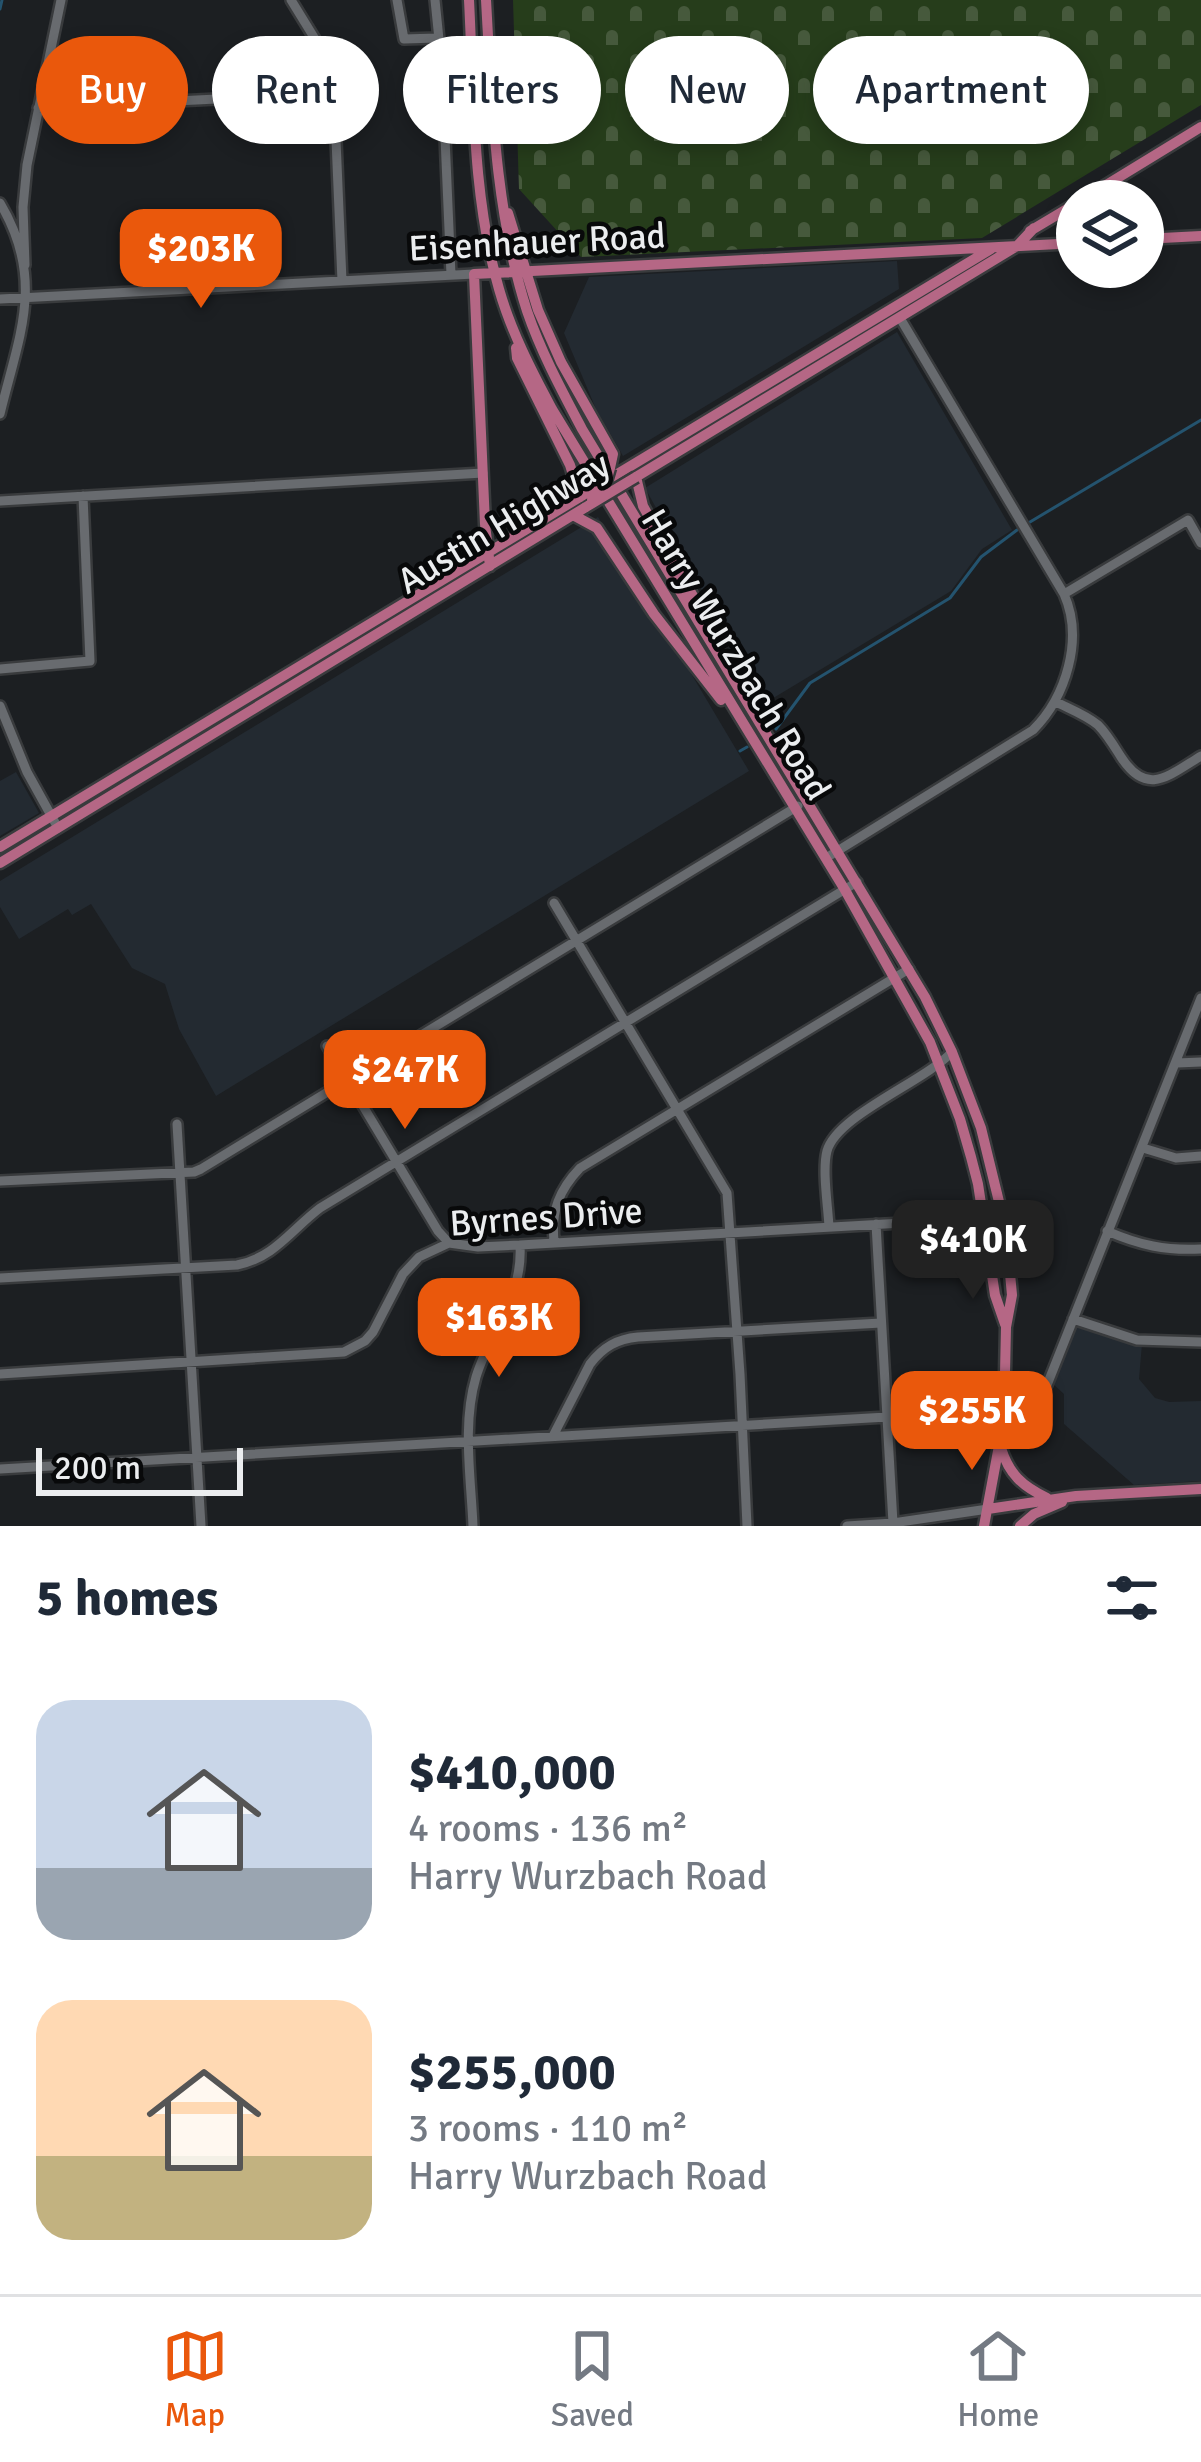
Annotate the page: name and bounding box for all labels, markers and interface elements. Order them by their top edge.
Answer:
chip: Buy [36,36,188,144]
chip: Rent [212,36,379,144]
chip: Filters [403,36,601,144]
chip: New [625,36,789,144]
chip: Apartment [813,36,1089,144]
map controls [1056,180,1164,288]
button: layers [1056,180,1164,288]
pin: $203K [117,209,285,311]
street label: Eisenhauer Road [407,213,667,272]
text: $203K [147,224,255,272]
street label: Austin Highway [389,442,618,604]
street label: Harry Wurzbach Road [631,501,840,809]
pin: $247K [321,1030,489,1132]
text: $247K [351,1045,459,1093]
street label: Byrnes Drive [448,1188,644,1247]
pin: $410K [889,1200,1057,1302]
text: $410K [919,1215,1027,1263]
pin: $163K [415,1278,583,1380]
text: $163K [445,1293,553,1341]
pin: $255K [888,1371,1056,1473]
text: $255K [918,1386,1026,1434]
scale bar [36,1442,243,1495]
text: 200 m [54,1448,141,1489]
icon: filters [1099,1565,1165,1631]
text: 5 homes [36,1567,218,1630]
text: $410,000 [408,1741,616,1804]
icon: home [132,1748,276,1892]
text: 4 rooms · 136 m² [408,1804,688,1852]
text: Harry Wurzbach Road [408,1852,768,1900]
text: $255,000 [408,2041,616,2104]
icon: home [132,2048,276,2192]
text: 3 rooms · 110 m² [408,2104,688,2152]
text: Harry Wurzbach Road [408,2152,768,2200]
tab: Map [162,2323,228,2436]
tab: Saved [551,2323,634,2436]
tab: Home [957,2323,1039,2436]

